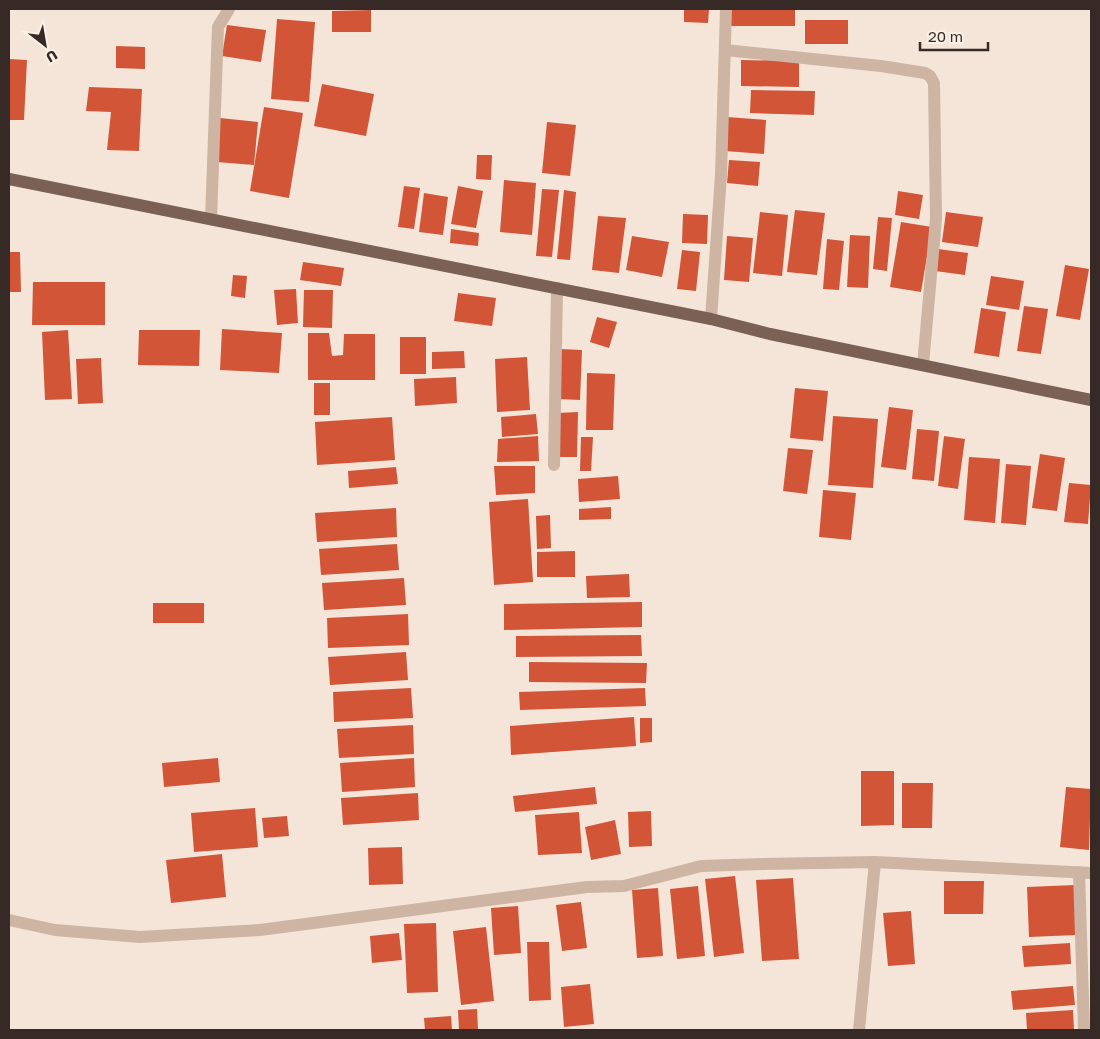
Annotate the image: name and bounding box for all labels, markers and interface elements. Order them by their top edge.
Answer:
north arrow [20,20,70,70]
scale bar [920,20,988,52]
text: 20 m [928,27,963,45]
text: U [43,47,61,66]

